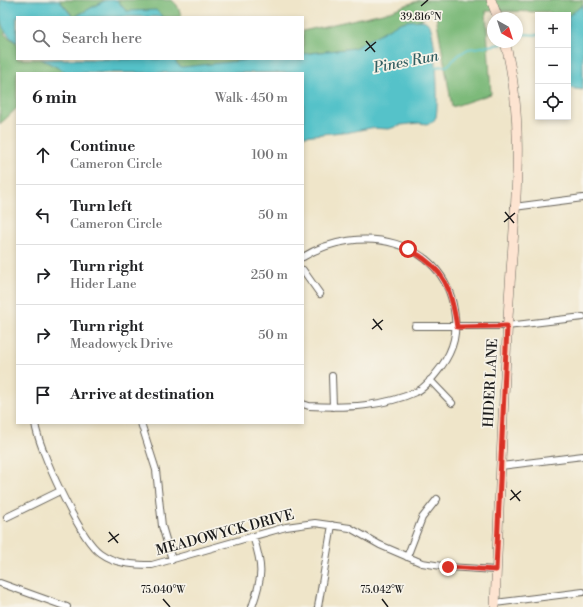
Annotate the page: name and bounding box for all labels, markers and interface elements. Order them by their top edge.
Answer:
text: 39.816°N [401,11,442,23]
north arrow [487,12,523,48]
map controls [535,12,571,120]
button: + [535,12,571,48]
search box [16,16,304,60]
icon: search [30,27,52,49]
text: Search here [62,29,142,48]
water label: Pines Run [371,46,441,78]
button: − [535,48,571,84]
button: locate [535,84,571,120]
text: 6 min [32,87,77,109]
text: Walk · 450 m [215,90,288,106]
text: Continue [70,137,135,156]
icon: ahead [32,144,54,166]
text: 100 m [252,147,288,163]
text: Cameron Circle [70,156,162,172]
text: Turn left [70,197,132,216]
icon: left [32,204,54,226]
text: 50 m [258,207,288,223]
text: Cameron Circle [70,216,162,232]
route start [399,240,417,258]
text: Turn right [70,257,144,276]
icon: right [32,264,54,286]
text: 250 m [251,267,288,283]
text: Hider Lane [70,276,136,292]
text: Turn right [70,317,144,336]
icon: right [32,324,54,346]
text: 50 m [258,327,288,343]
text: Meadowyck Drive [70,336,173,352]
street label: HIDER LANE [480,338,502,428]
icon: arrive [32,384,54,406]
text: Arrive at destination [70,385,214,404]
street label: MEADOWYCK DRIVE [154,506,296,560]
route end [439,558,457,576]
text: 75.040°W [141,584,186,596]
text: 75.042°W [360,584,405,596]

